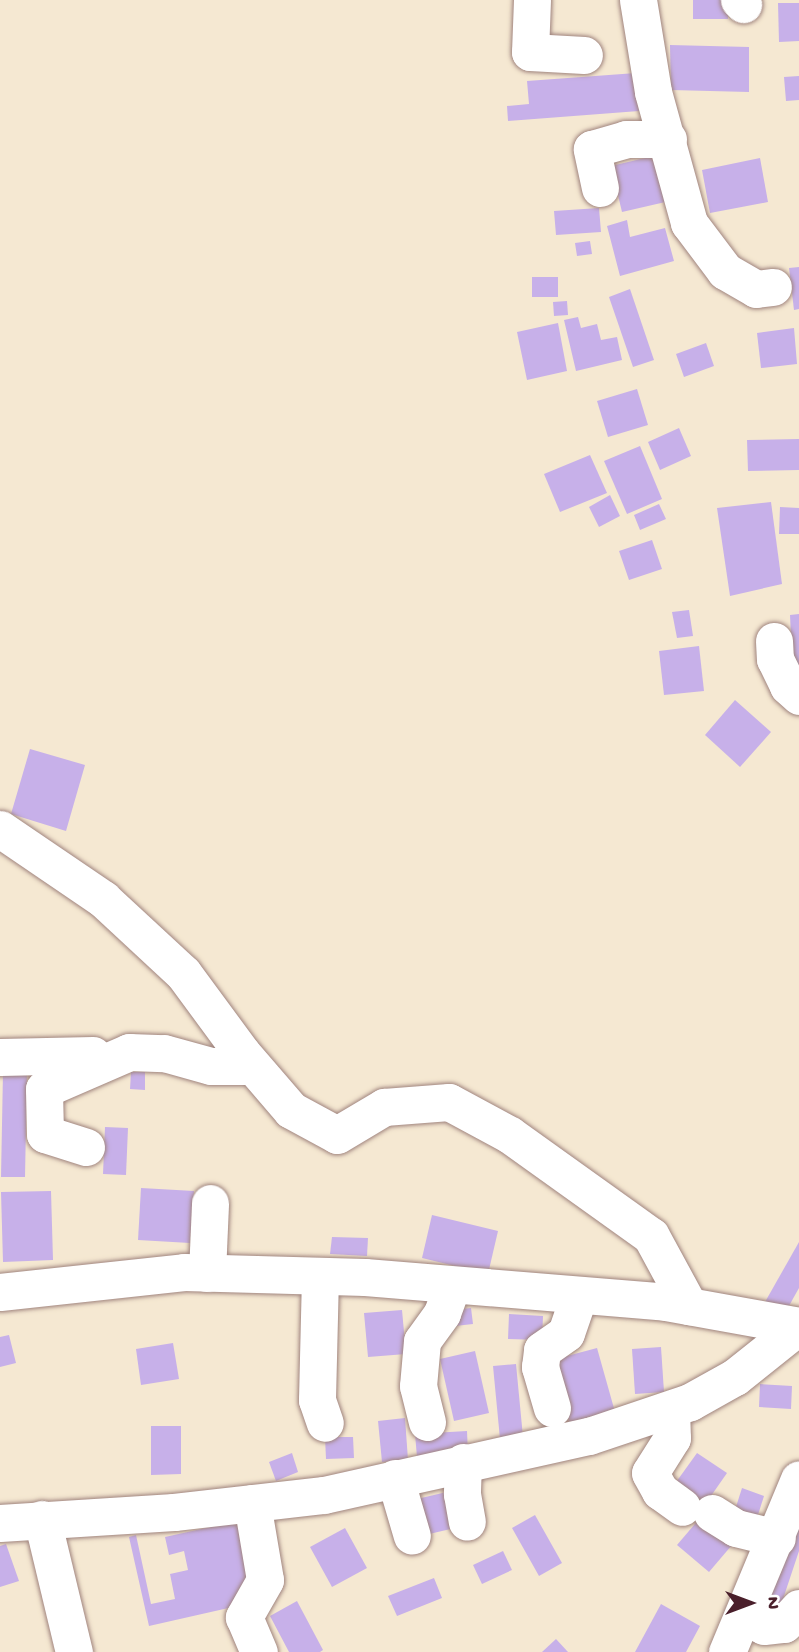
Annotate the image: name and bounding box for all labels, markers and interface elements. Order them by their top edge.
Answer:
north arrow [715,1568,785,1638]
text: N [760,1597,783,1609]

